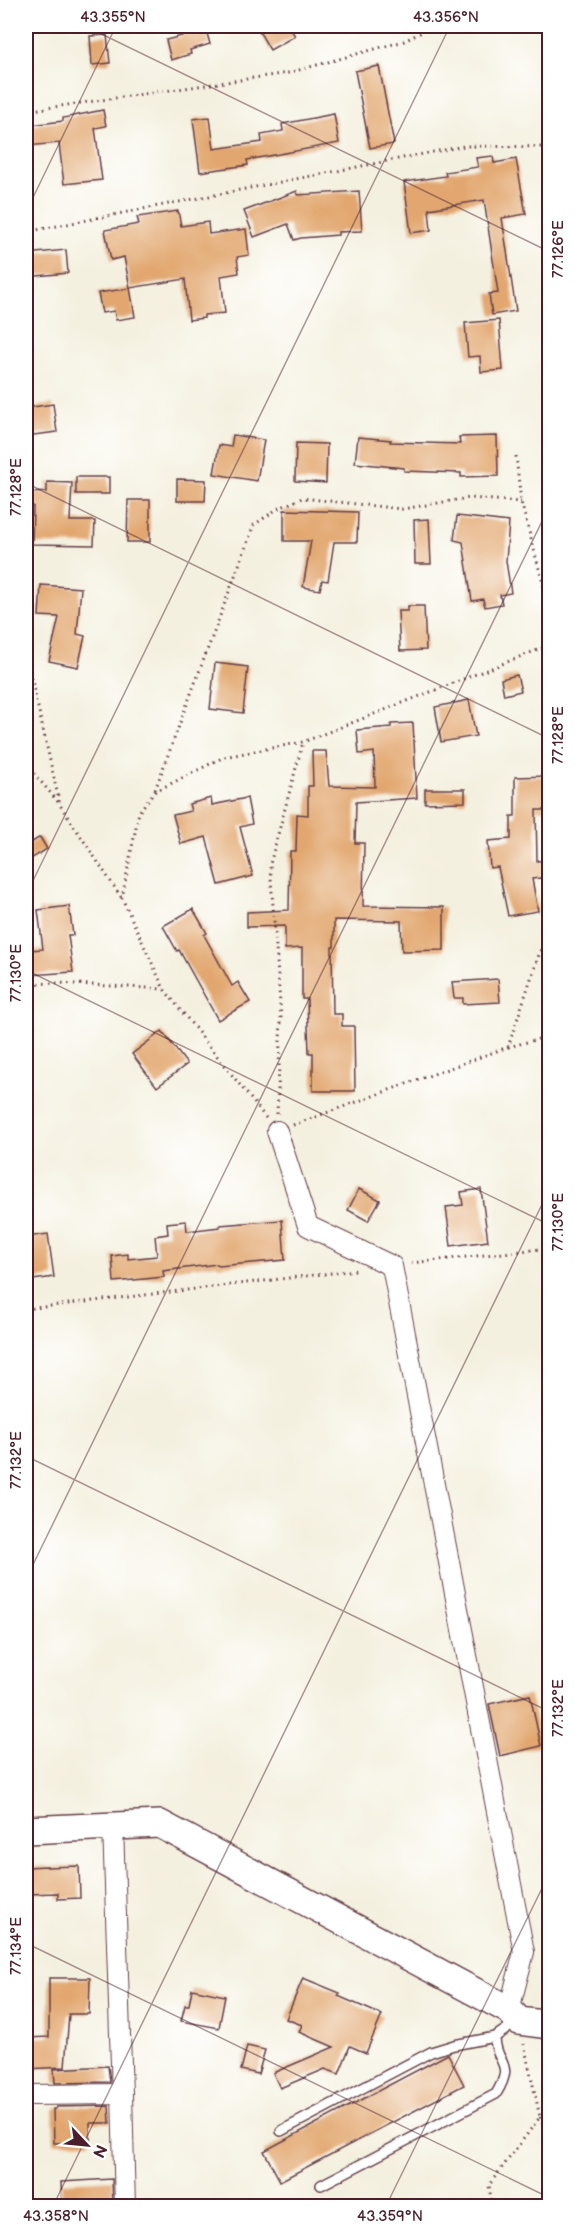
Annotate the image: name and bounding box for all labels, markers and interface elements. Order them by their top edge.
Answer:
text: 43.355°N [80,8,146,27]
text: 43.356°N [413,8,479,27]
text: 77.126°E [549,220,568,278]
text: 77.128°E [7,458,26,516]
text: 77.128°E [549,706,568,764]
text: 77.130°E [7,944,26,1002]
text: 77.130°E [549,1193,568,1251]
text: 77.132°E [7,1431,26,1489]
text: 77.132°E [549,1679,568,1737]
text: 77.134°E [7,1917,26,1975]
north arrow [57,2115,117,2175]
text: N [88,2141,110,2160]
text: 43.358°N [23,2207,89,2226]
text: 43.359°N [357,2207,423,2226]

